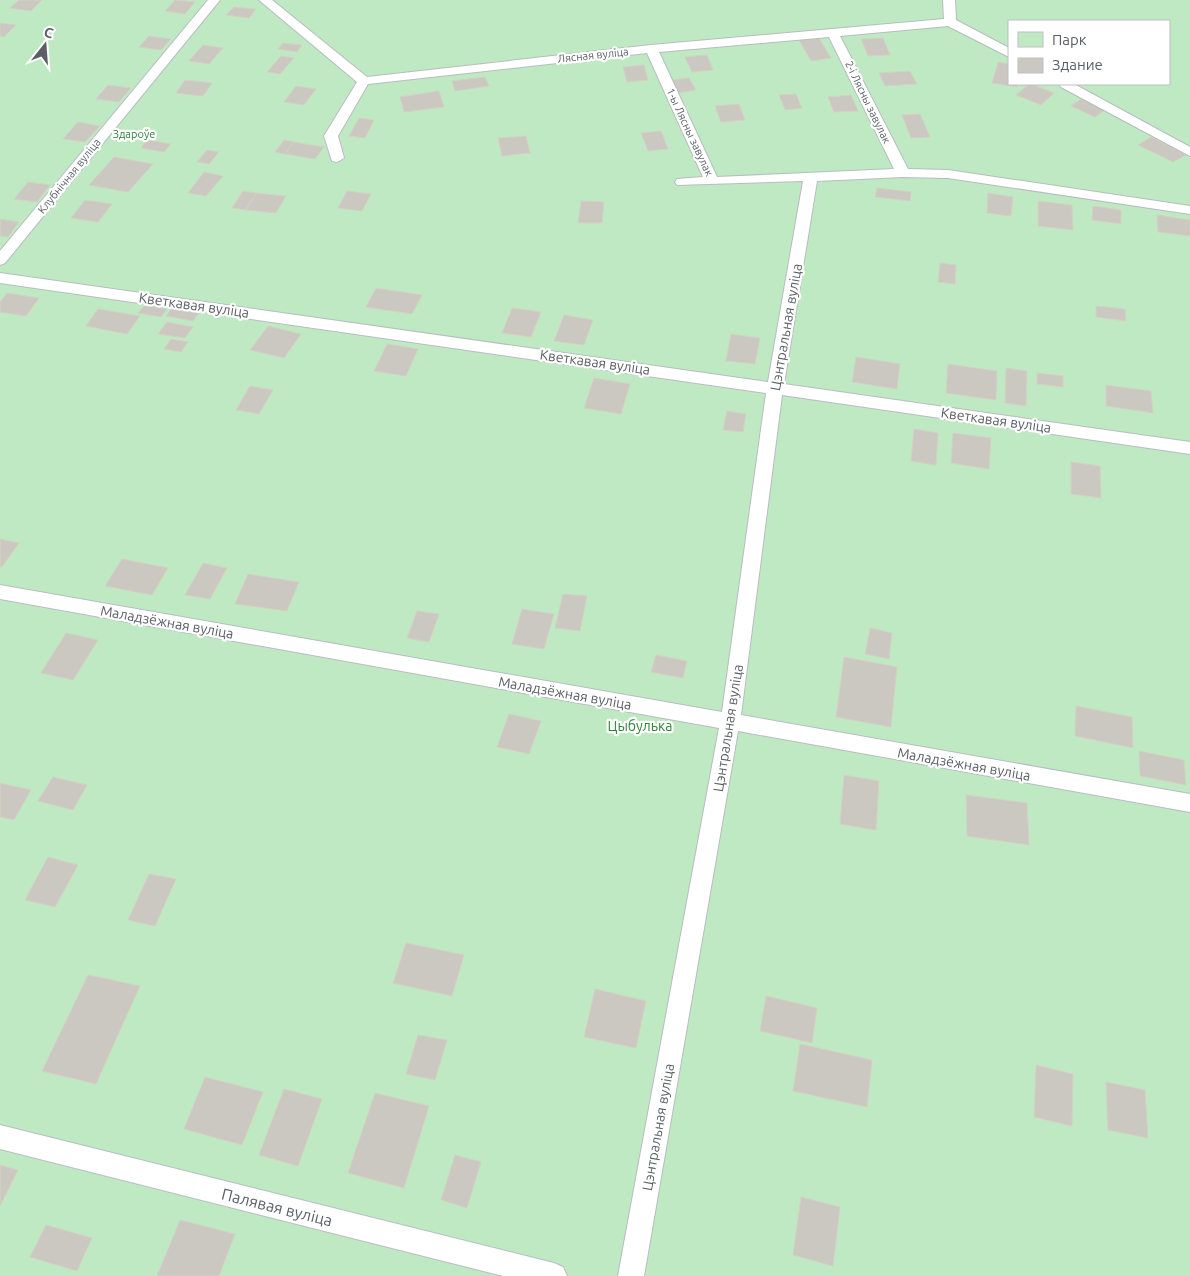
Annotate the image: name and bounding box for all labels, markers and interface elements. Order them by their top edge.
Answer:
north arrow [20,20,70,70]
legend [1008,20,1170,85]
text: С [42,24,55,42]
text: Парк [1052,31,1087,48]
street label: Лясная вуліца [557,45,629,65]
text: Здание [1052,56,1103,73]
street label: 2-і Лясны завулак [843,59,893,145]
street label: 1-ы Лясны завулак [664,86,716,178]
park label: Здароўе [113,128,155,140]
street label: Клубнічная вуліца [35,136,103,216]
street label: Цэнтральная вуліца [767,262,805,392]
street label: Кветкавая вуліца [138,289,250,321]
street label: Кветкавая вуліца [539,346,651,378]
street label: Кветкавая вуліца [940,404,1052,436]
street label: Маладзёжная вуліца [99,602,235,642]
street label: Цэнтральная вуліца [710,663,746,793]
street label: Маладзёжная вуліца [497,673,633,713]
park label: Цыбулька [608,718,672,734]
street label: Маладзёжная вуліца [896,744,1032,784]
street label: Цэнтральная вуліца [639,1062,677,1192]
street label: Палявая вуліца [220,1185,334,1229]

